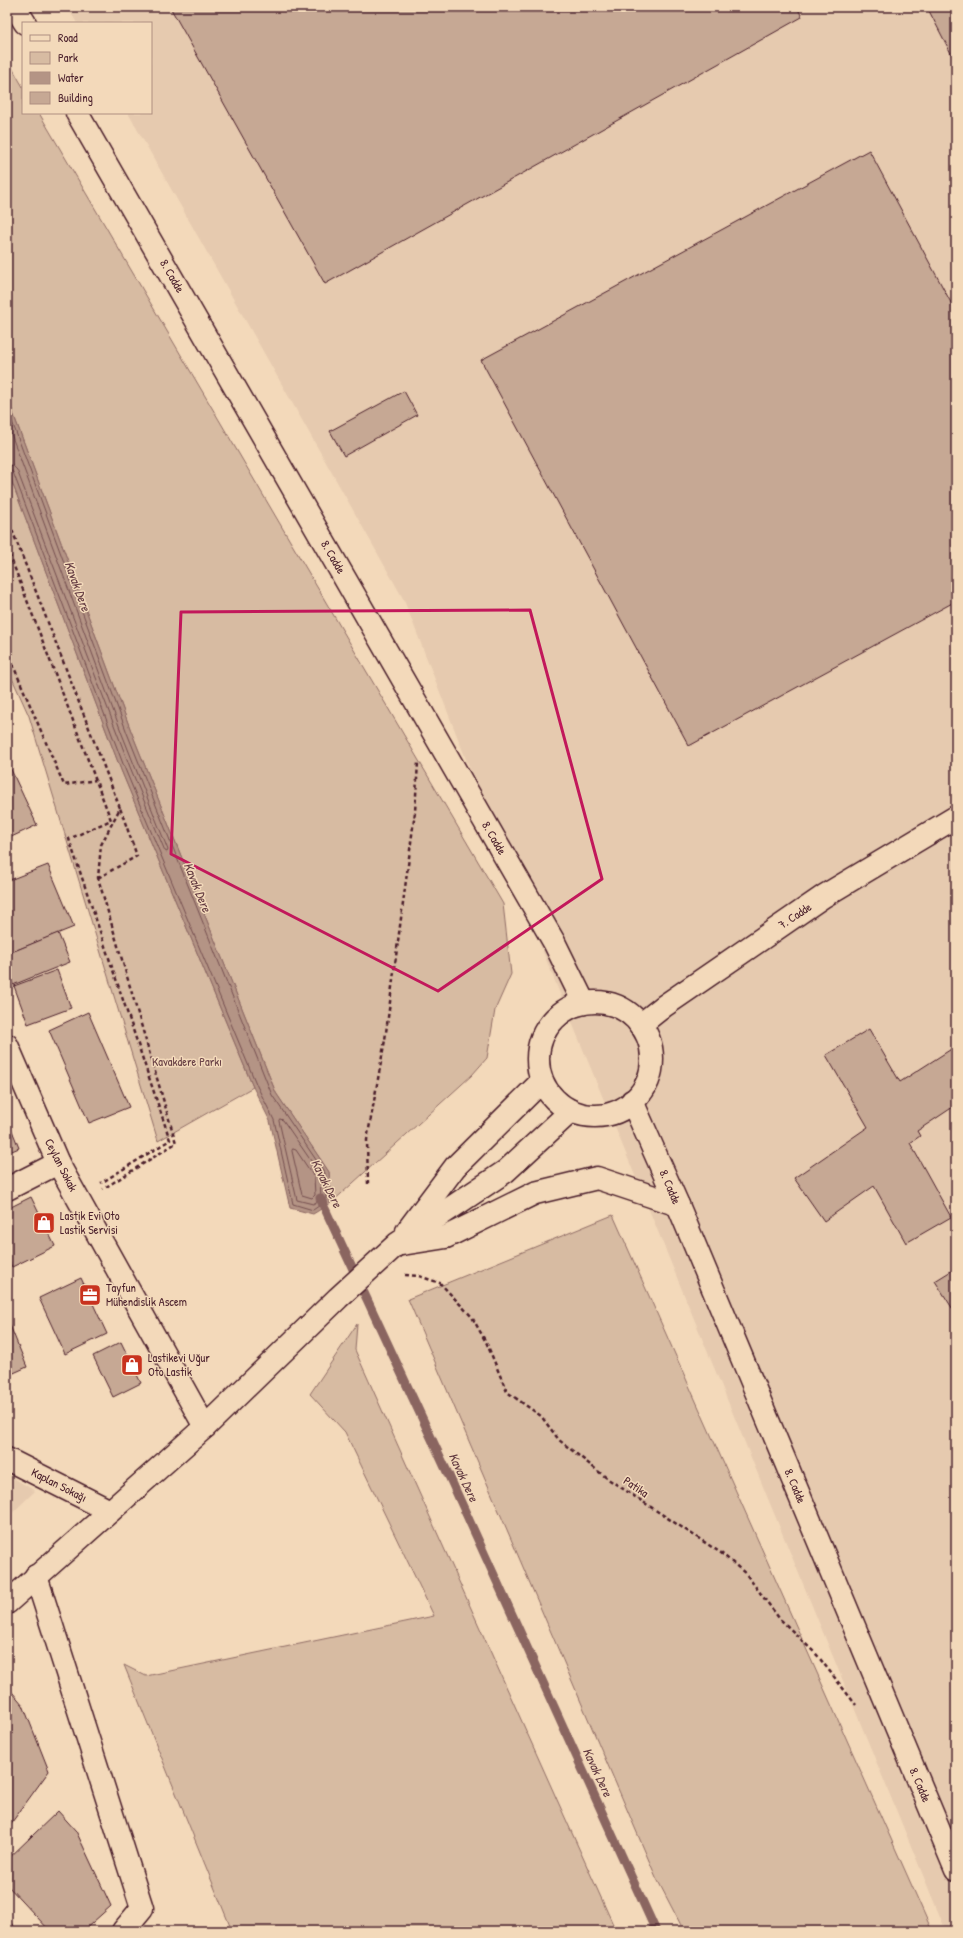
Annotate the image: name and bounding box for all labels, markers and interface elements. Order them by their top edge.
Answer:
legend [22,22,152,114]
text: Road [58,29,78,46]
text: Park [58,49,78,66]
text: Water [58,69,84,86]
text: Building [58,89,93,106]
street label: 8. Cadde [156,256,189,296]
street label: 8. Cadde [317,537,350,577]
water label: Kavak Dere [61,558,96,614]
street label: 8. Cadde [478,818,511,858]
water label: Kavak Dere [180,859,216,915]
street label: 7. Cadde [775,898,815,933]
park label: Kavakdere Parkı [152,1053,222,1070]
street label: Ceylan Sokak [41,1135,82,1194]
water label: Kavak Dere [307,1156,347,1211]
street label: 8. Cadde [656,1167,685,1207]
place label: Lastik Evi Oto Lastik Servisi [60,1207,120,1238]
shop icon: Lastik Evi Oto Lastik Servisi [31,1210,57,1236]
place label: Tayfun Mühendislik Ascem [106,1279,187,1310]
office icon: Tayfun Mühendislik Ascem [77,1282,103,1308]
place label: Lastikevi Uğur Oto Lastik [148,1349,210,1380]
shop icon: Lastikevi Uğur Oto Lastik [119,1352,145,1378]
water label: Kavak Dere [445,1450,484,1505]
street label: Kaplan Sokağı [29,1463,90,1506]
street label: 8. Cadde [781,1466,810,1506]
street label: Patika [620,1472,652,1501]
water label: Kavak Dere [579,1745,618,1800]
street label: 8. Cadde [906,1765,935,1805]

